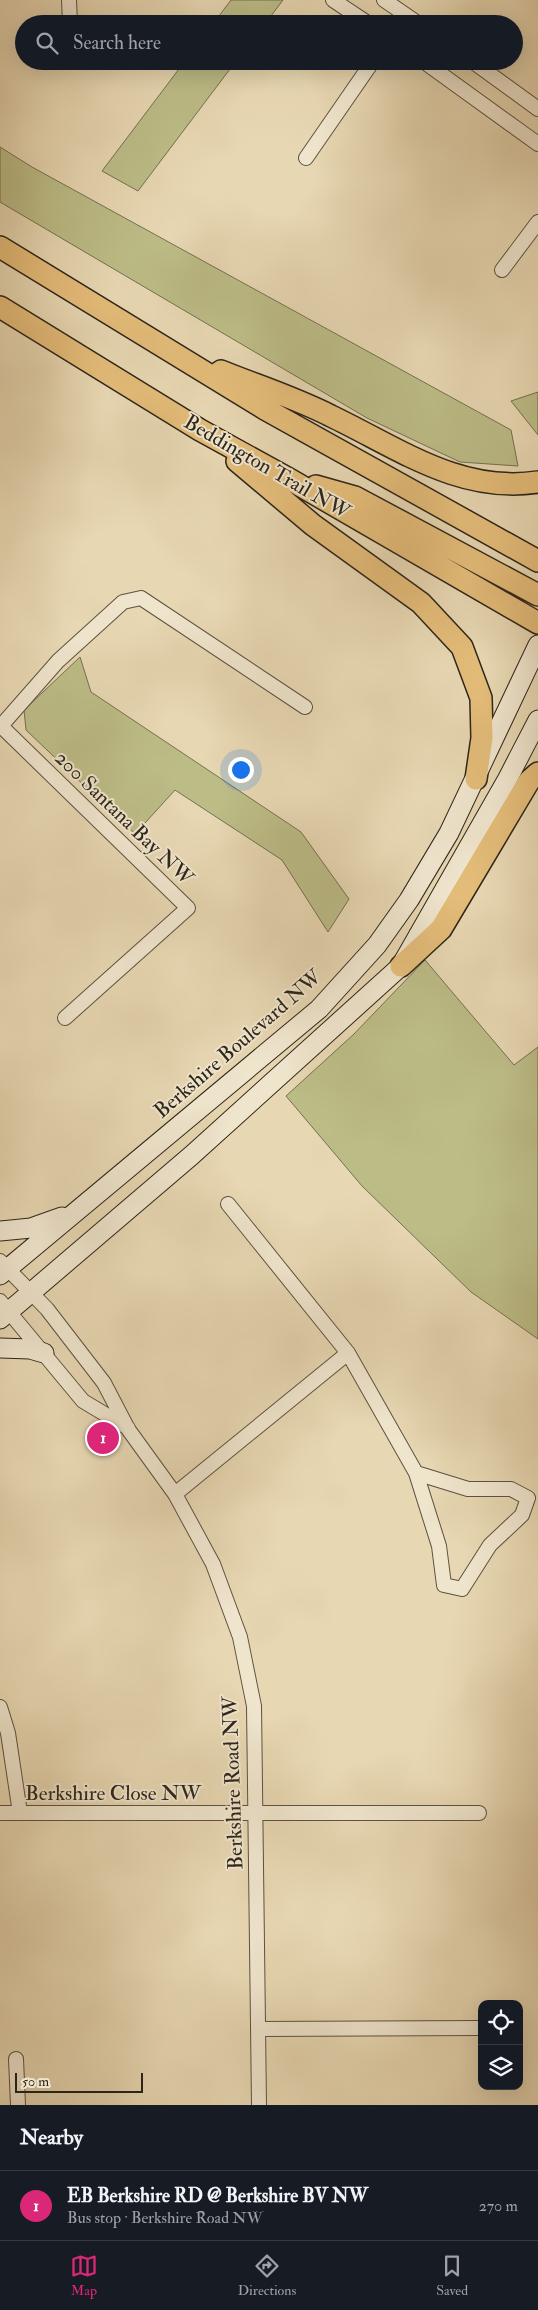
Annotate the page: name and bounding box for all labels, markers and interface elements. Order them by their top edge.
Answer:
search box [15,15,523,70]
icon: search [33,29,61,57]
text: Search here [73,31,161,55]
street label: Beddington Trail NW [179,408,355,526]
street label: 200 Santana Bay NW [49,745,200,892]
your location [228,757,254,783]
street label: Berkshire Boulevard NW [148,963,328,1124]
pin: 1 [87,1419,119,1457]
street label: Berkshire Road NW [216,1695,250,1870]
street label: Berkshire Close NW [25,1780,202,1807]
map controls [478,2000,523,2090]
button: locate [478,2000,523,2045]
button: layers [478,2045,523,2090]
scale bar [15,2070,142,2093]
text: 50 m [22,2073,49,2090]
text: Nearby [20,2124,83,2151]
text: EB Berkshire RD @ Berkshire BV NW [67,2184,368,2208]
text: 1 [33,2196,39,2216]
text: 270 m [479,2196,518,2216]
text: Bus stop · Berkshire Road NW [67,2208,263,2228]
tab: Map [70,2252,98,2299]
tab: Directions [238,2252,296,2299]
tab: Saved [436,2252,468,2299]

